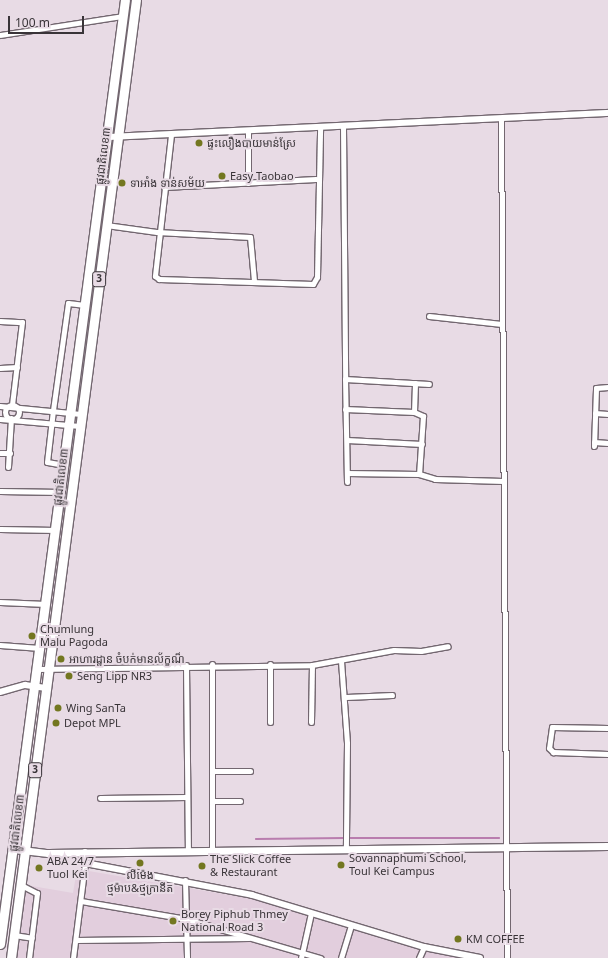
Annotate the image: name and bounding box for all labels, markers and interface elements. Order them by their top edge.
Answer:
scale bar [10,8,86,34]
text: 100 m [15,14,50,31]
street label: ផ្លូវជាតិលេខ៣ [93,127,113,185]
place label: ផ្ទះលឿងបាយមាន់ស្រែ [207,136,296,150]
marker: ផ្ទះលឿងបាយមាន់ស្រែ [194,138,204,148]
place label: Easy Taobao [230,169,294,183]
marker: Easy Taobao [217,171,227,181]
place label: ទាអាំង ទាន់សម័យ [130,176,205,190]
marker: ទាអាំង ទាន់សម័យ [117,178,127,188]
road number: 3 [92,271,106,287]
street label: ផ្លូវជាតិលេខ៣ [51,448,71,506]
place label: Chumlung Malu Pagoda [40,623,108,649]
marker: Chumlung Malu Pagoda [27,631,37,641]
place label: អាហារដ្ឋាន ចំបក់មានល័ក្ខណ៏ [69,652,185,666]
marker: អាហារដ្ឋាន ចំបក់មានល័ក្ខណ៏ [56,654,66,664]
place label: Seng Lipp NR3 [77,669,152,683]
marker: Seng Lipp NR3 [64,671,74,681]
place label: Wing SanTa [66,701,126,715]
marker: Wing SanTa [53,703,63,713]
place label: Depot MPL [64,716,121,730]
marker: Depot MPL [51,718,61,728]
road number: 3 [28,762,42,778]
street label: ផ្លូវជាតិលេខ៣ [7,794,27,852]
place label: Sovannaphumi School, Toul Kei Campus [349,852,467,878]
place label: The Slick Coffee & Restaurant [210,853,291,879]
place label: ABA 24/7 Tuol Kei [47,855,94,881]
marker: លីម៉េង ថ្មម៉ាប&ថ្មក្រានីត [135,858,145,868]
marker: Sovannaphumi School, Toul Kei Campus [336,860,346,870]
marker: The Slick Coffee & Restaurant [197,861,207,871]
marker: ABA 24/7 Tuol Kei [34,863,44,873]
place label: លីម៉េង ថ្មម៉ាប&ថ្មក្រានីត [107,869,173,895]
place label: Borey Piphub Thmey National Road 3 [181,908,288,934]
marker: Borey Piphub Thmey National Road 3 [168,916,178,926]
place label: KM COFFEE [466,932,525,946]
marker: KM COFFEE [453,934,463,944]

